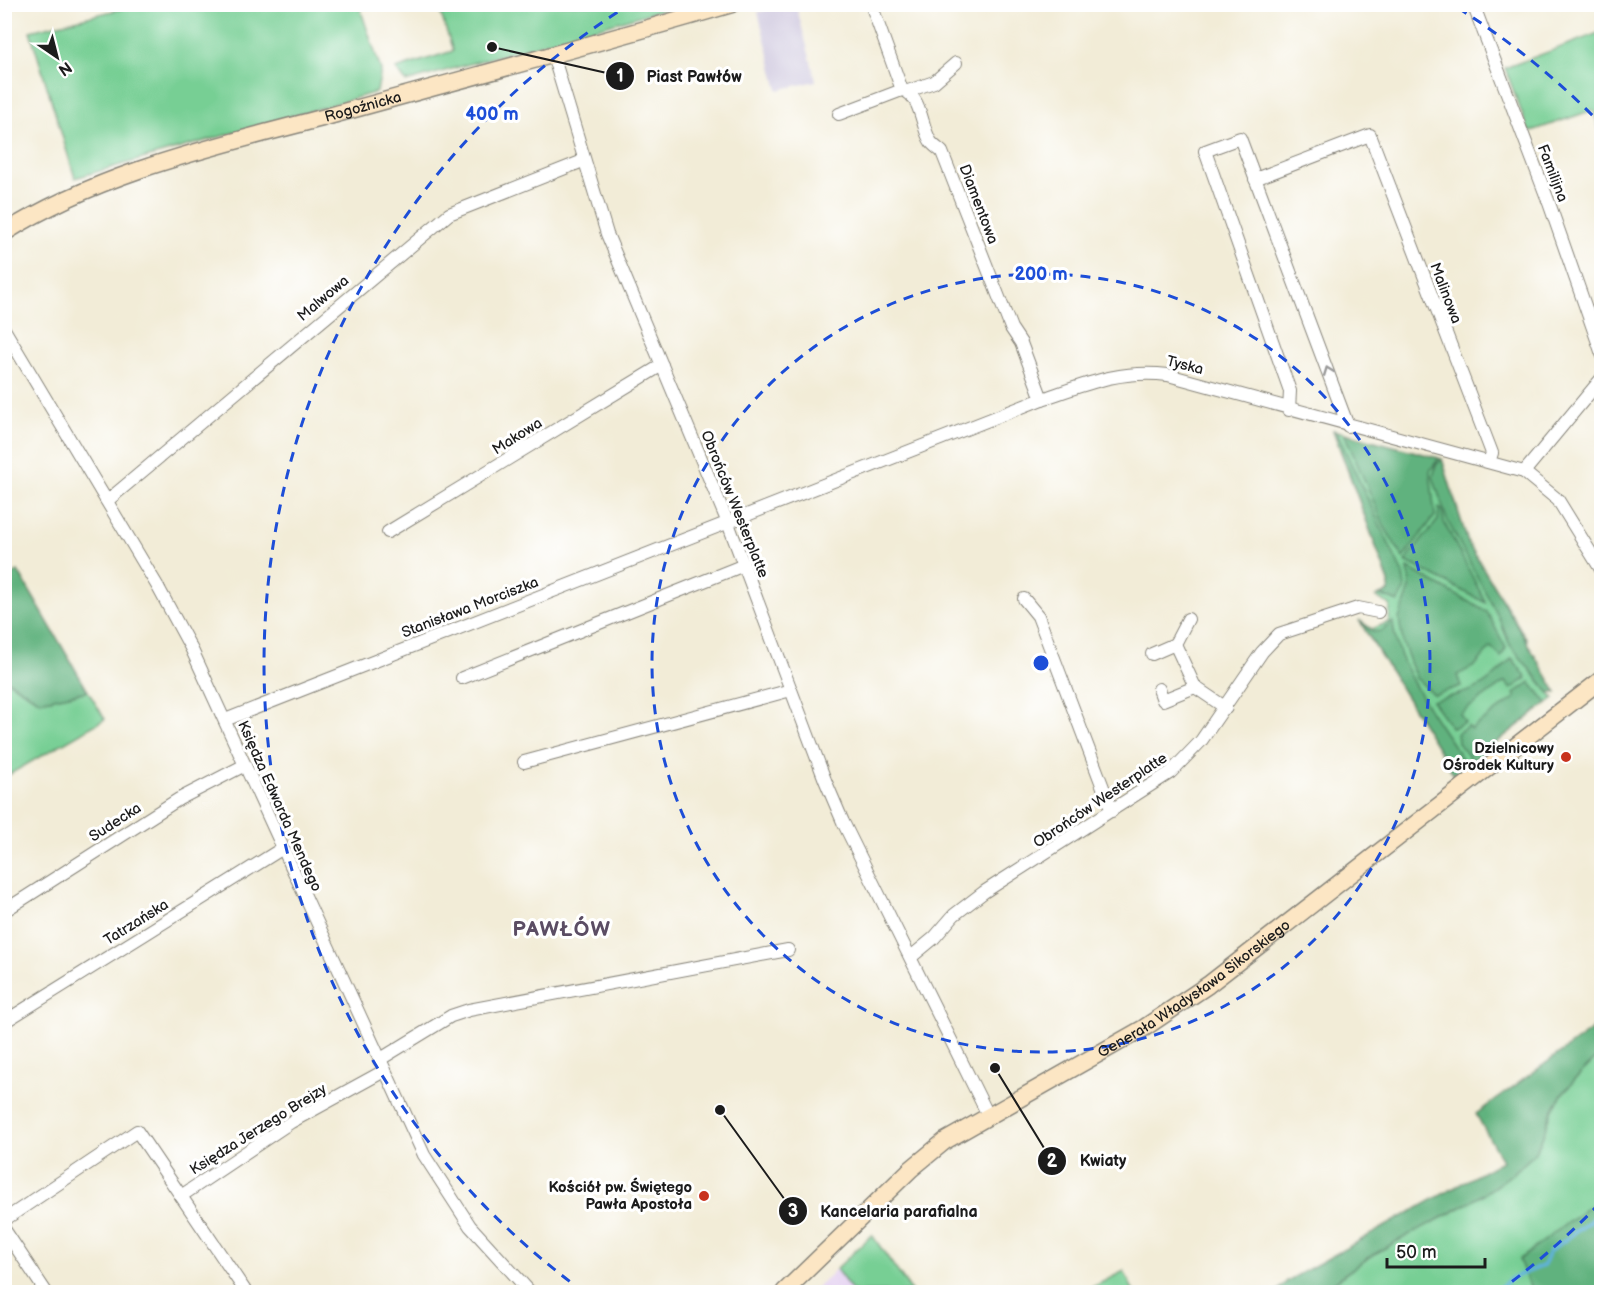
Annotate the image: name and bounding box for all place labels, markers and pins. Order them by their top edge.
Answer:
callout: Piast Pawłów [605,59,754,93]
centre of rings [1031,653,1051,673]
place label: Dzielnicowy Ośrodek Kultury [1443,739,1554,775]
marker: Dzielnicowy Ośrodek Kultury [1559,750,1573,764]
callout: Kwiaty [1037,1144,1138,1178]
place label: Kościół pw. Świętego Pawła Apostoła [548,1177,692,1214]
marker: Kościół pw. Świętego Pawła Apostoła [697,1189,711,1203]
callout: Kancelaria parafialna [778,1194,990,1228]

